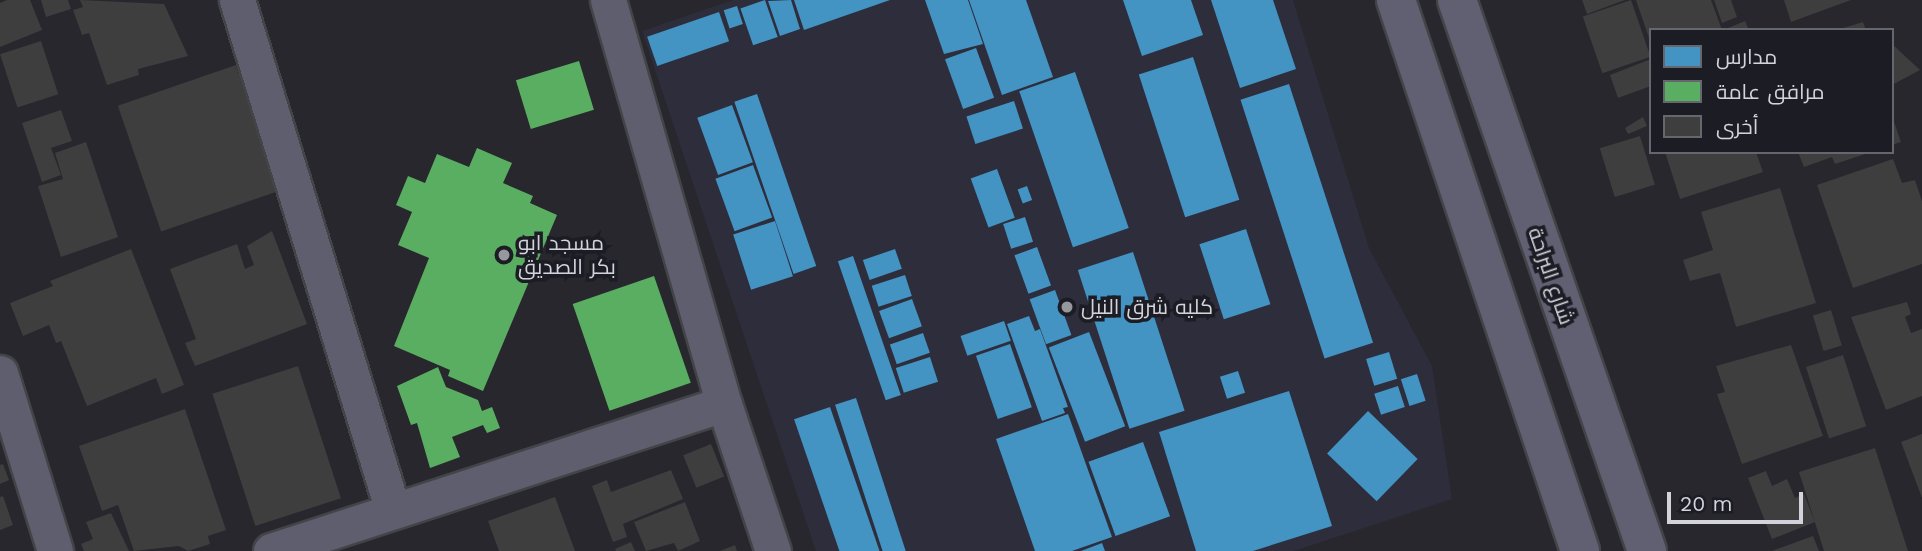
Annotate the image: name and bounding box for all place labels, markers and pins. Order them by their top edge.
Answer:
place label: مسجد ابو بكر الصديق [518,230,616,280]
marker: مسجد ابو بكر الصديق [496,247,512,263]
place label: كليه شرق النيل [1081,294,1213,320]
marker: كليه شرق النيل [1059,299,1075,315]

